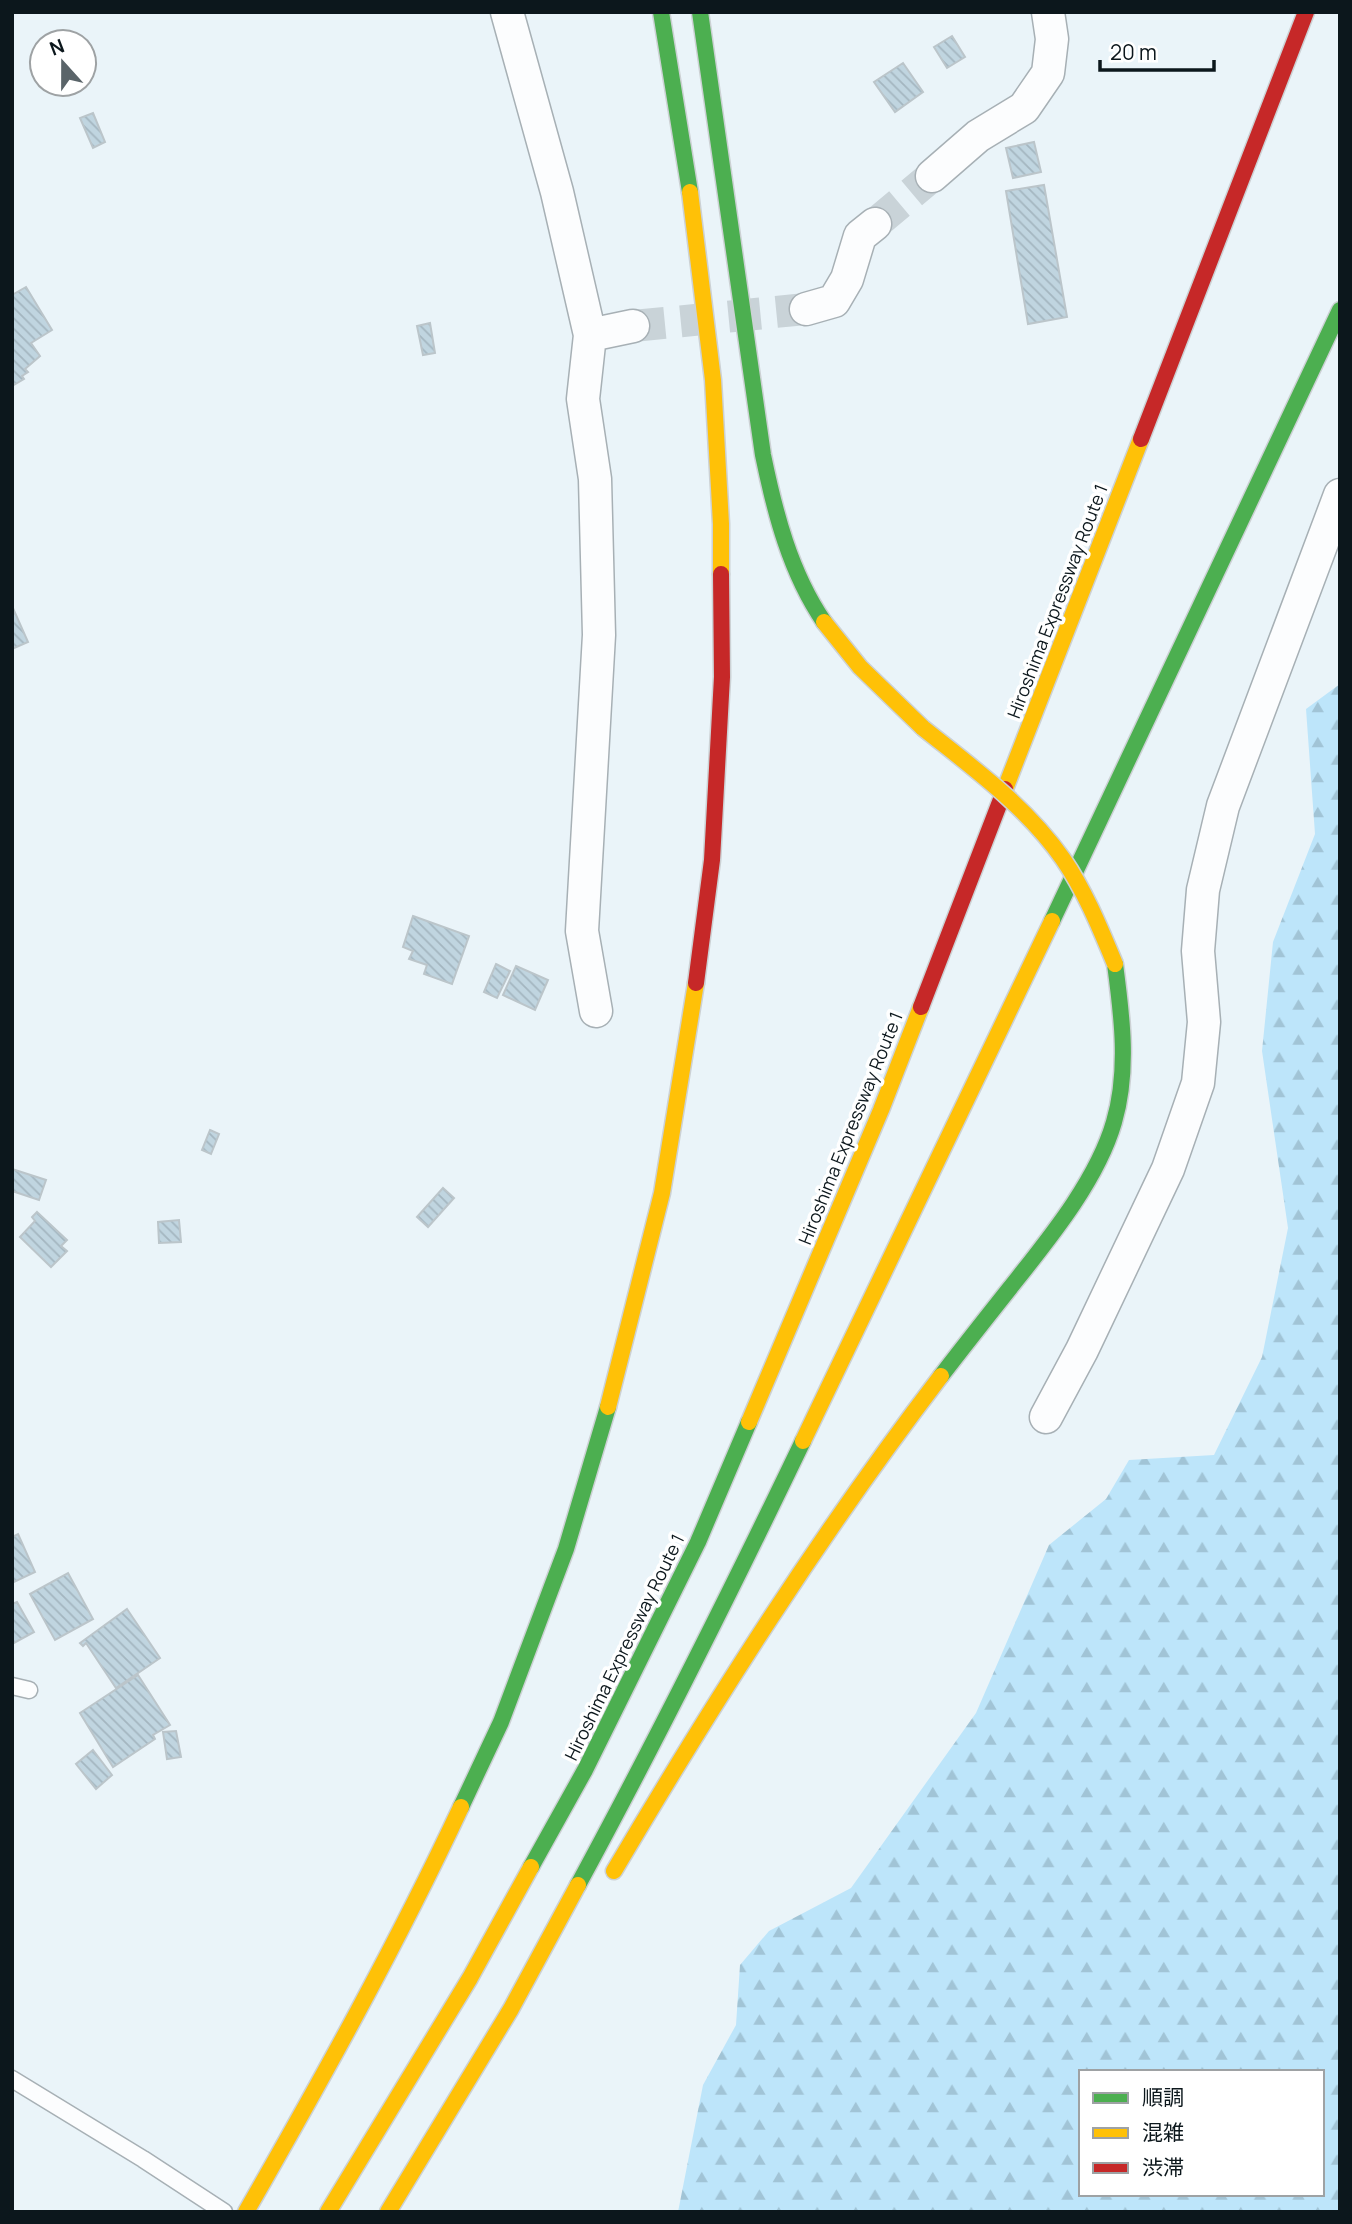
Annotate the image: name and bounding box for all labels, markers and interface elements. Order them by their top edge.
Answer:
north arrow [28,28,98,98]
scale bar [1100,28,1214,72]
text: N [46,33,68,62]
text: 20 m [1110,38,1157,66]
street label: Hiroshima Expressway Route 1 [1001,481,1113,721]
street label: Hiroshima Expressway Route 1 [792,1008,908,1248]
street label: Hiroshima Expressway Route 1 [559,1530,689,1764]
legend [1079,2070,1324,2196]
text: 順調 [1142,2083,1184,2111]
text: 混雑 [1142,2118,1184,2146]
text: 渋滞 [1142,2153,1184,2181]

